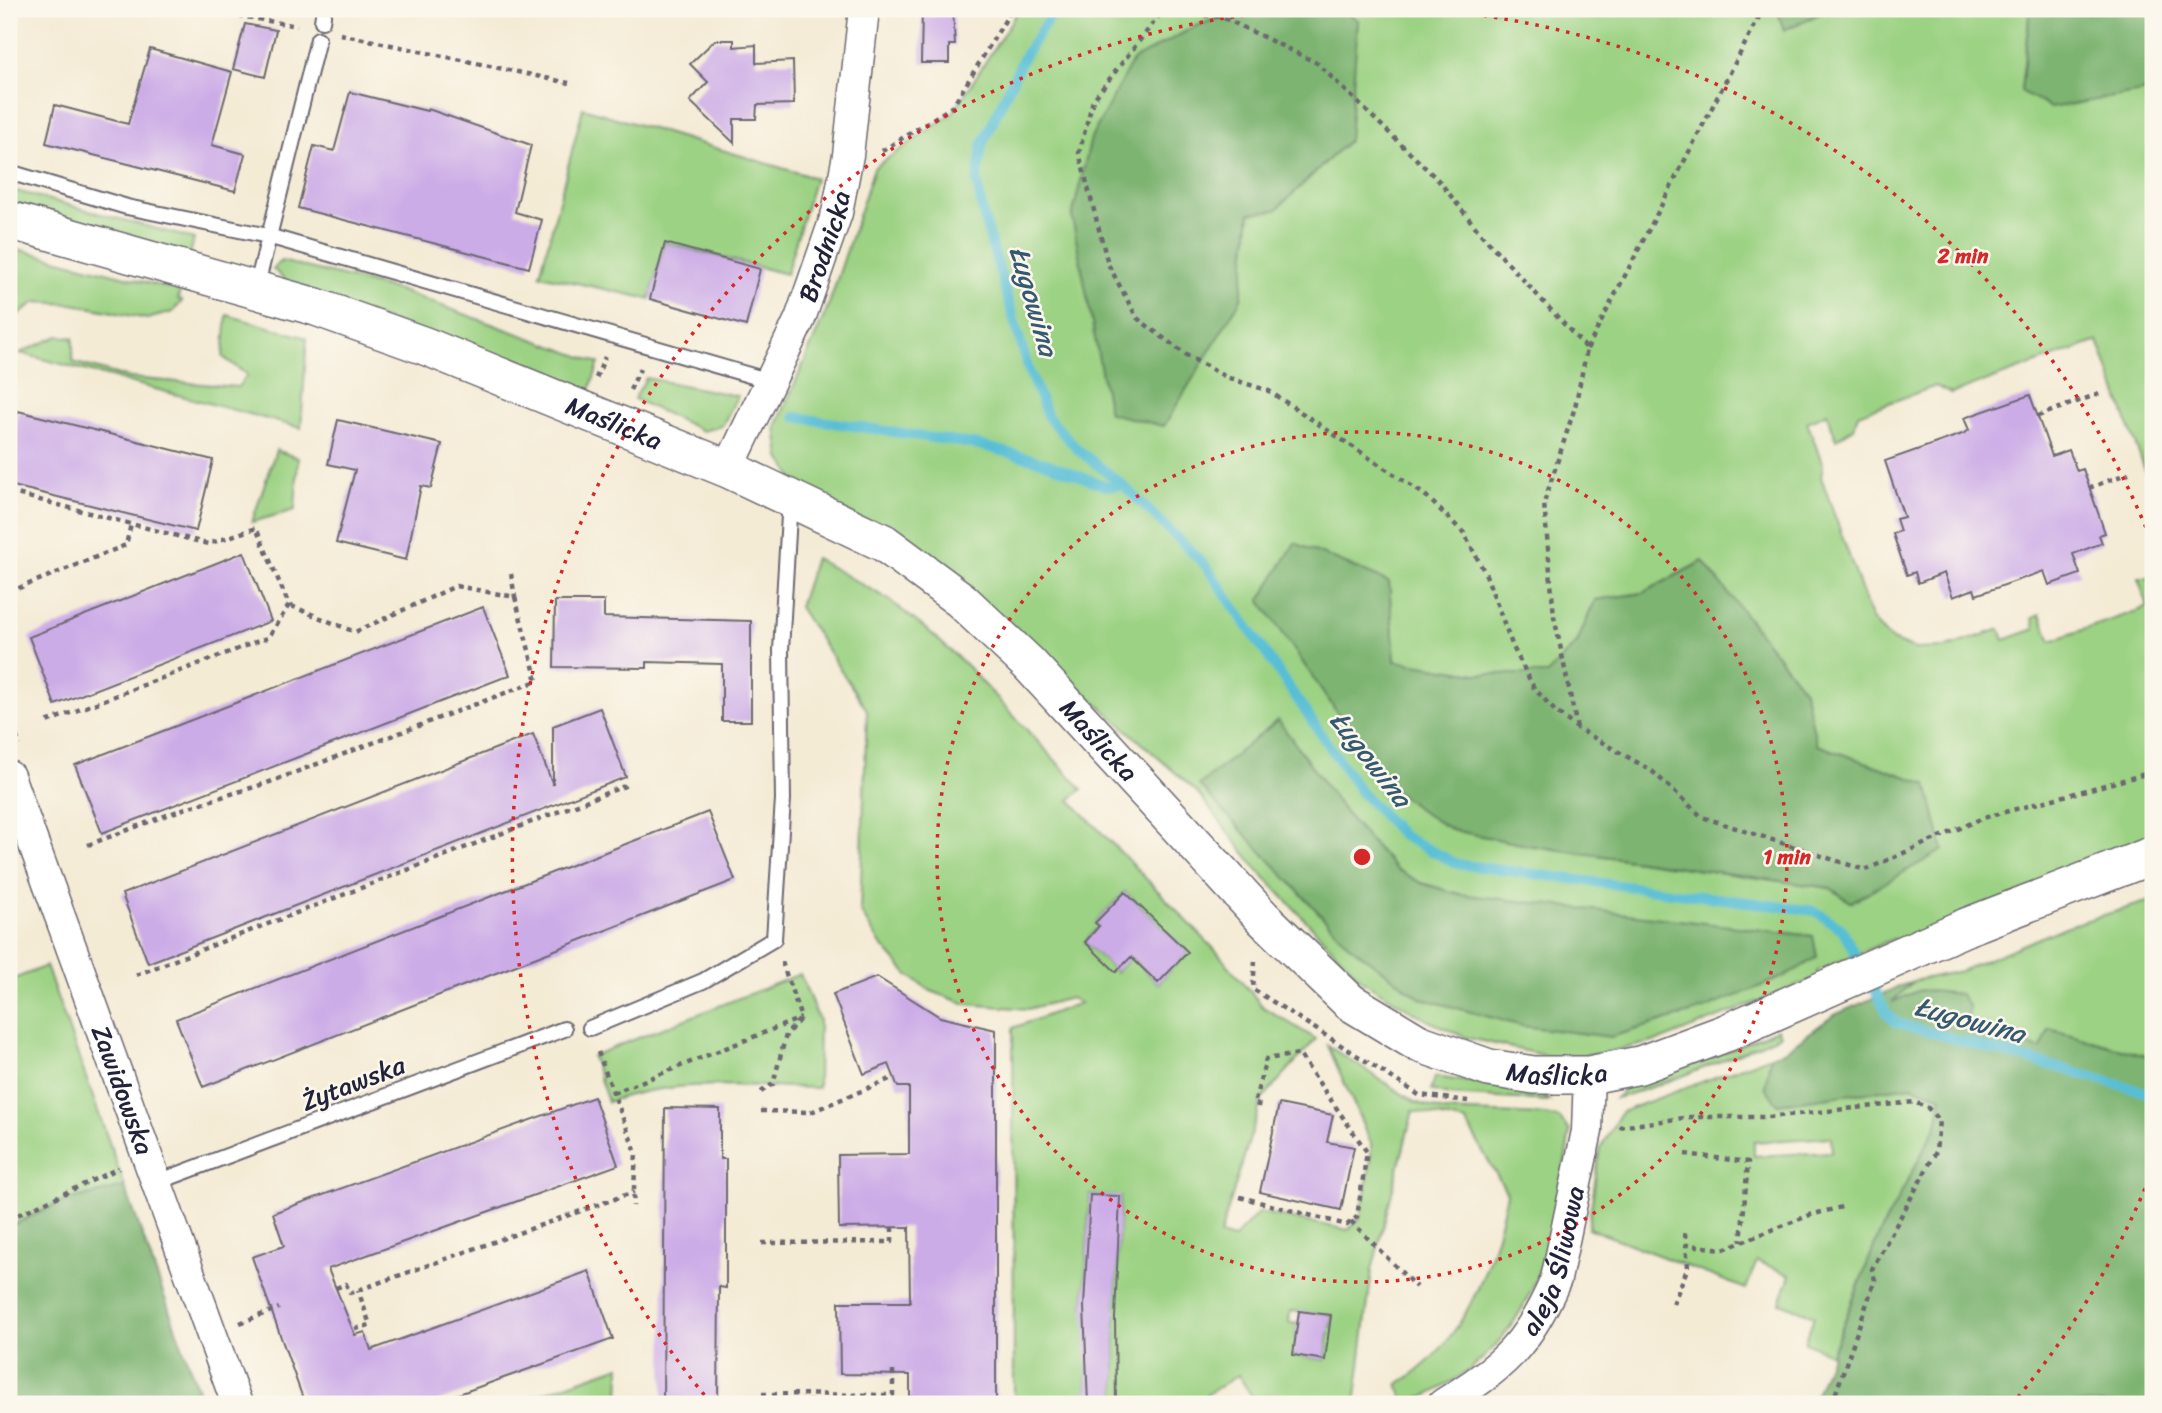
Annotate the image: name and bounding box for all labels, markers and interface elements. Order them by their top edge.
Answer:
street label: Brodnicka [785,187,864,309]
text: 2 min [1937,237,1989,275]
water label: Ługowina [995,240,1074,364]
street label: Maślicka [559,383,669,463]
street label: Maślicka [1048,687,1150,793]
water label: Ługowina [1317,700,1426,820]
text: 1 min [1763,838,1812,876]
centre of rings [1350,845,1374,869]
water label: Ługowina [1909,982,2033,1059]
street label: Zawidowska [78,1018,168,1162]
street label: Żytawska [294,1042,413,1124]
street label: Maślicka [1503,1048,1611,1098]
street label: aleja Śliwowa [1508,1182,1598,1346]

